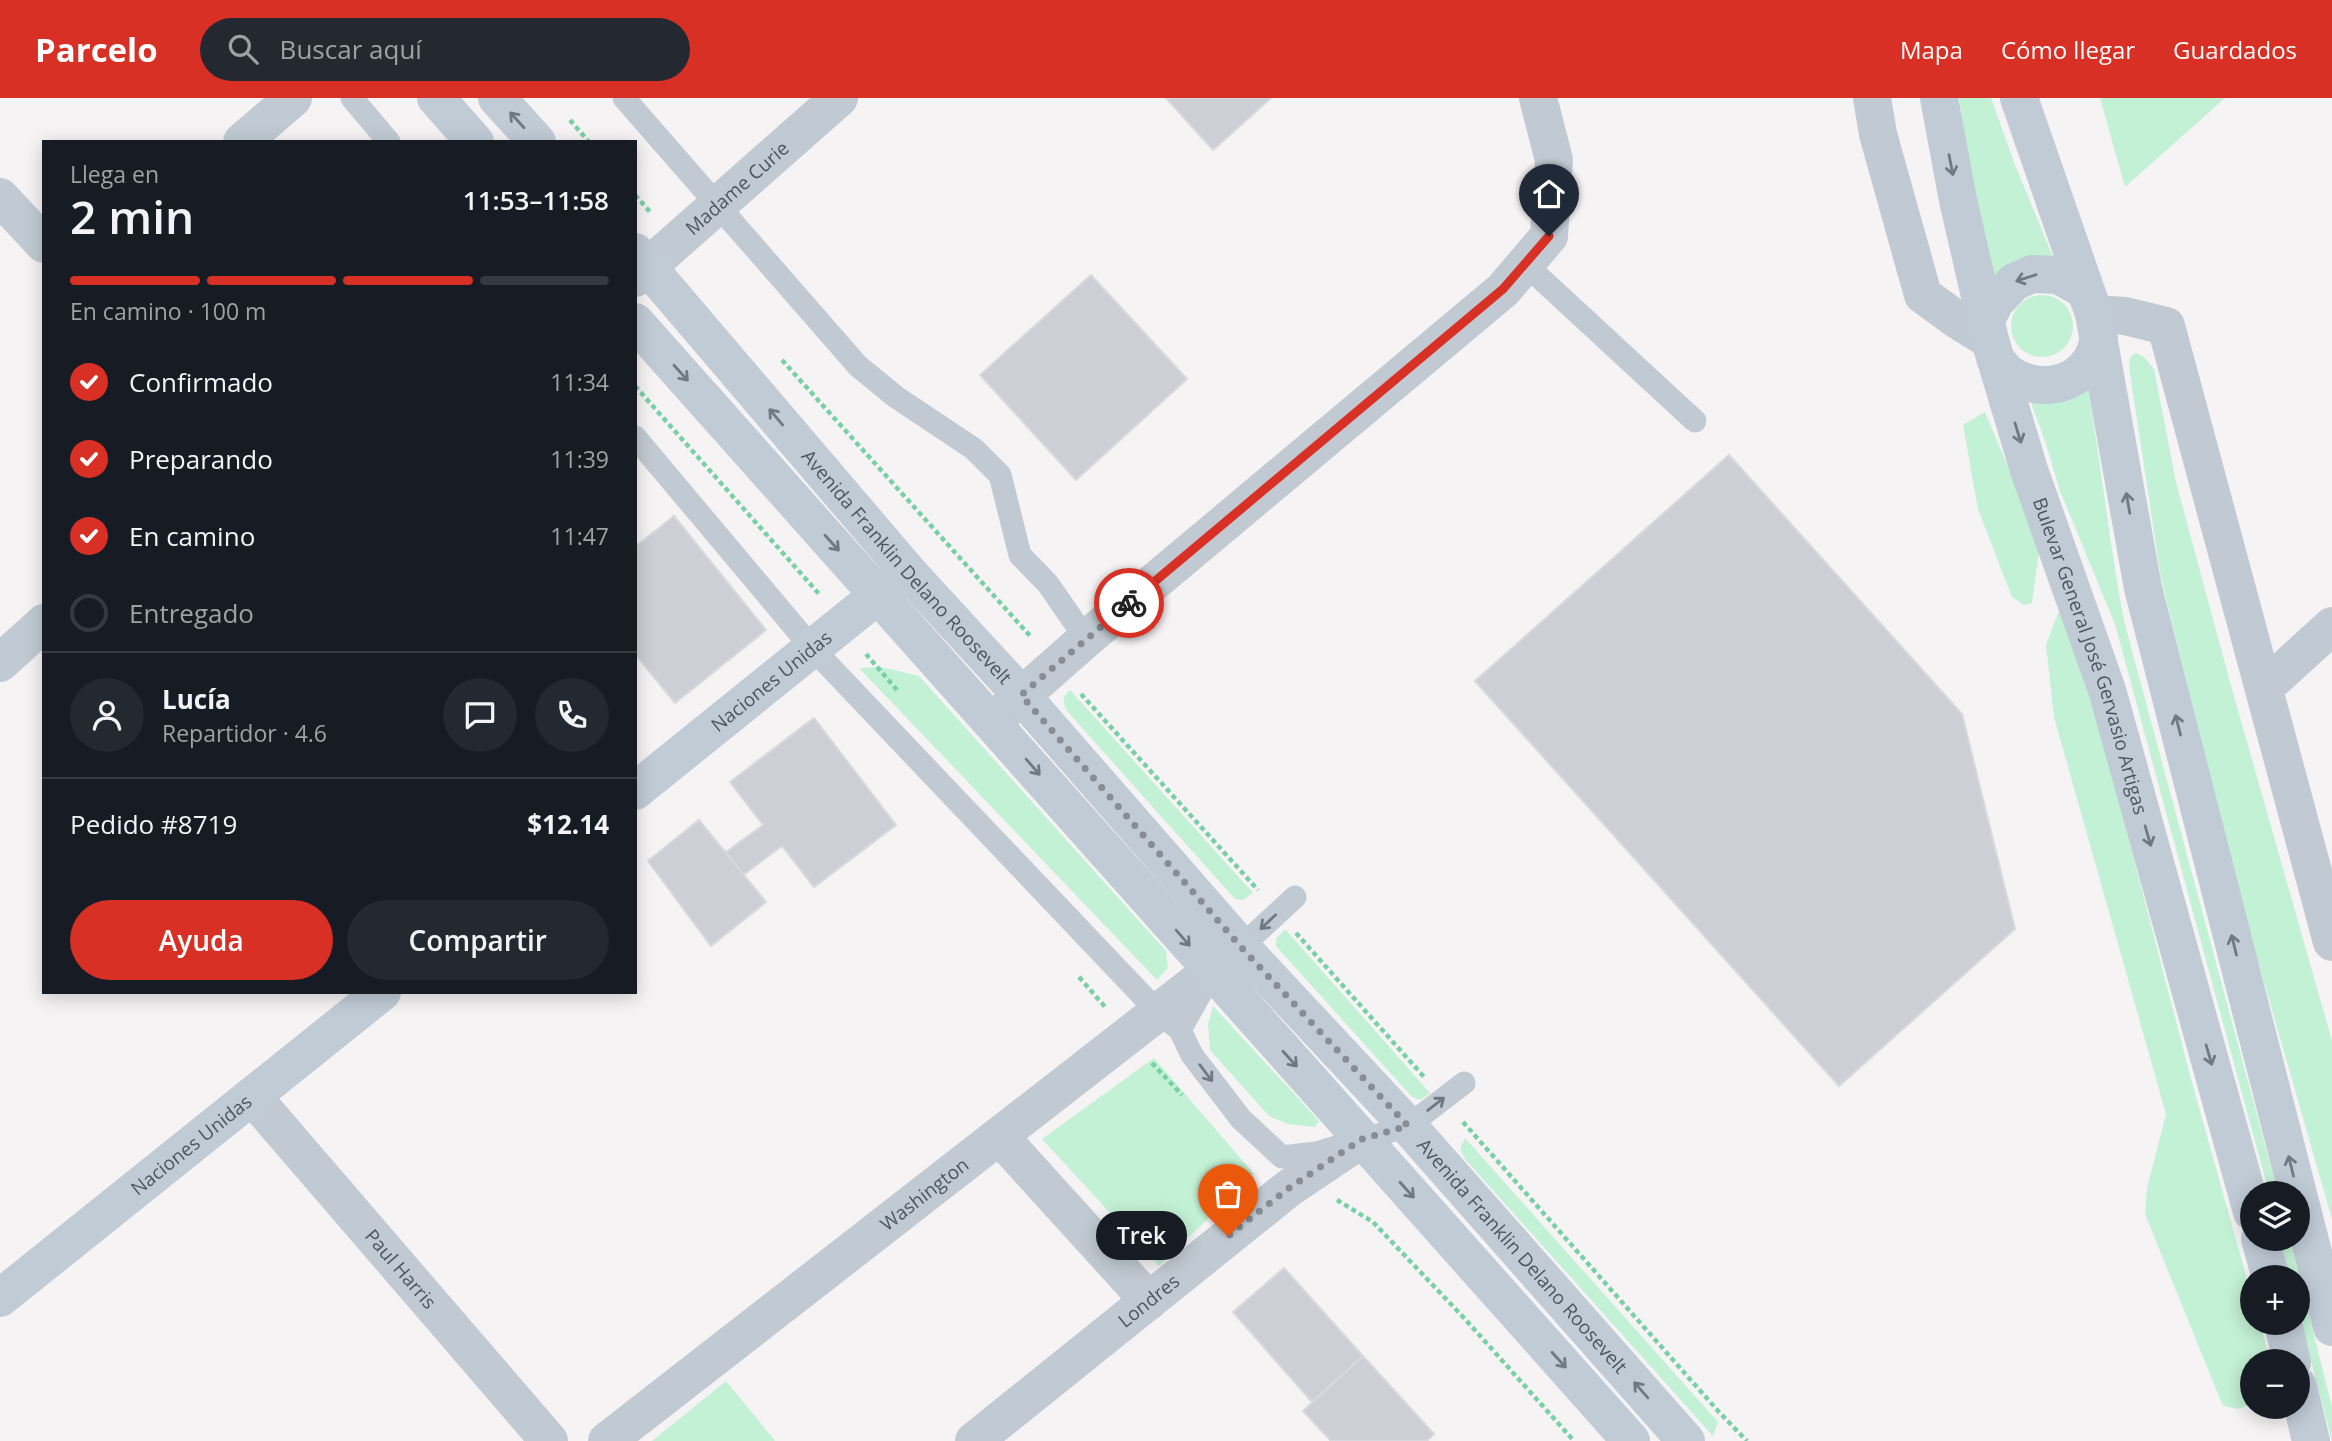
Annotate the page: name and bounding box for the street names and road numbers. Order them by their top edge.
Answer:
street label: Madame Curie [680,135,794,241]
street label: Avenida Franklin Delano Roosevelt [796,444,1018,690]
street label: Bulevar General José Gervasio Artigas [2027,494,2154,817]
street label: Naciones Unidas [705,625,837,738]
street label: Naciones Unidas [125,1088,257,1201]
street label: Avenida Franklin Delano Roosevelt [1412,1133,1634,1379]
street label: Washington [875,1151,974,1237]
street label: Paul Harris [359,1223,442,1314]
street label: Londres [1112,1268,1185,1333]

